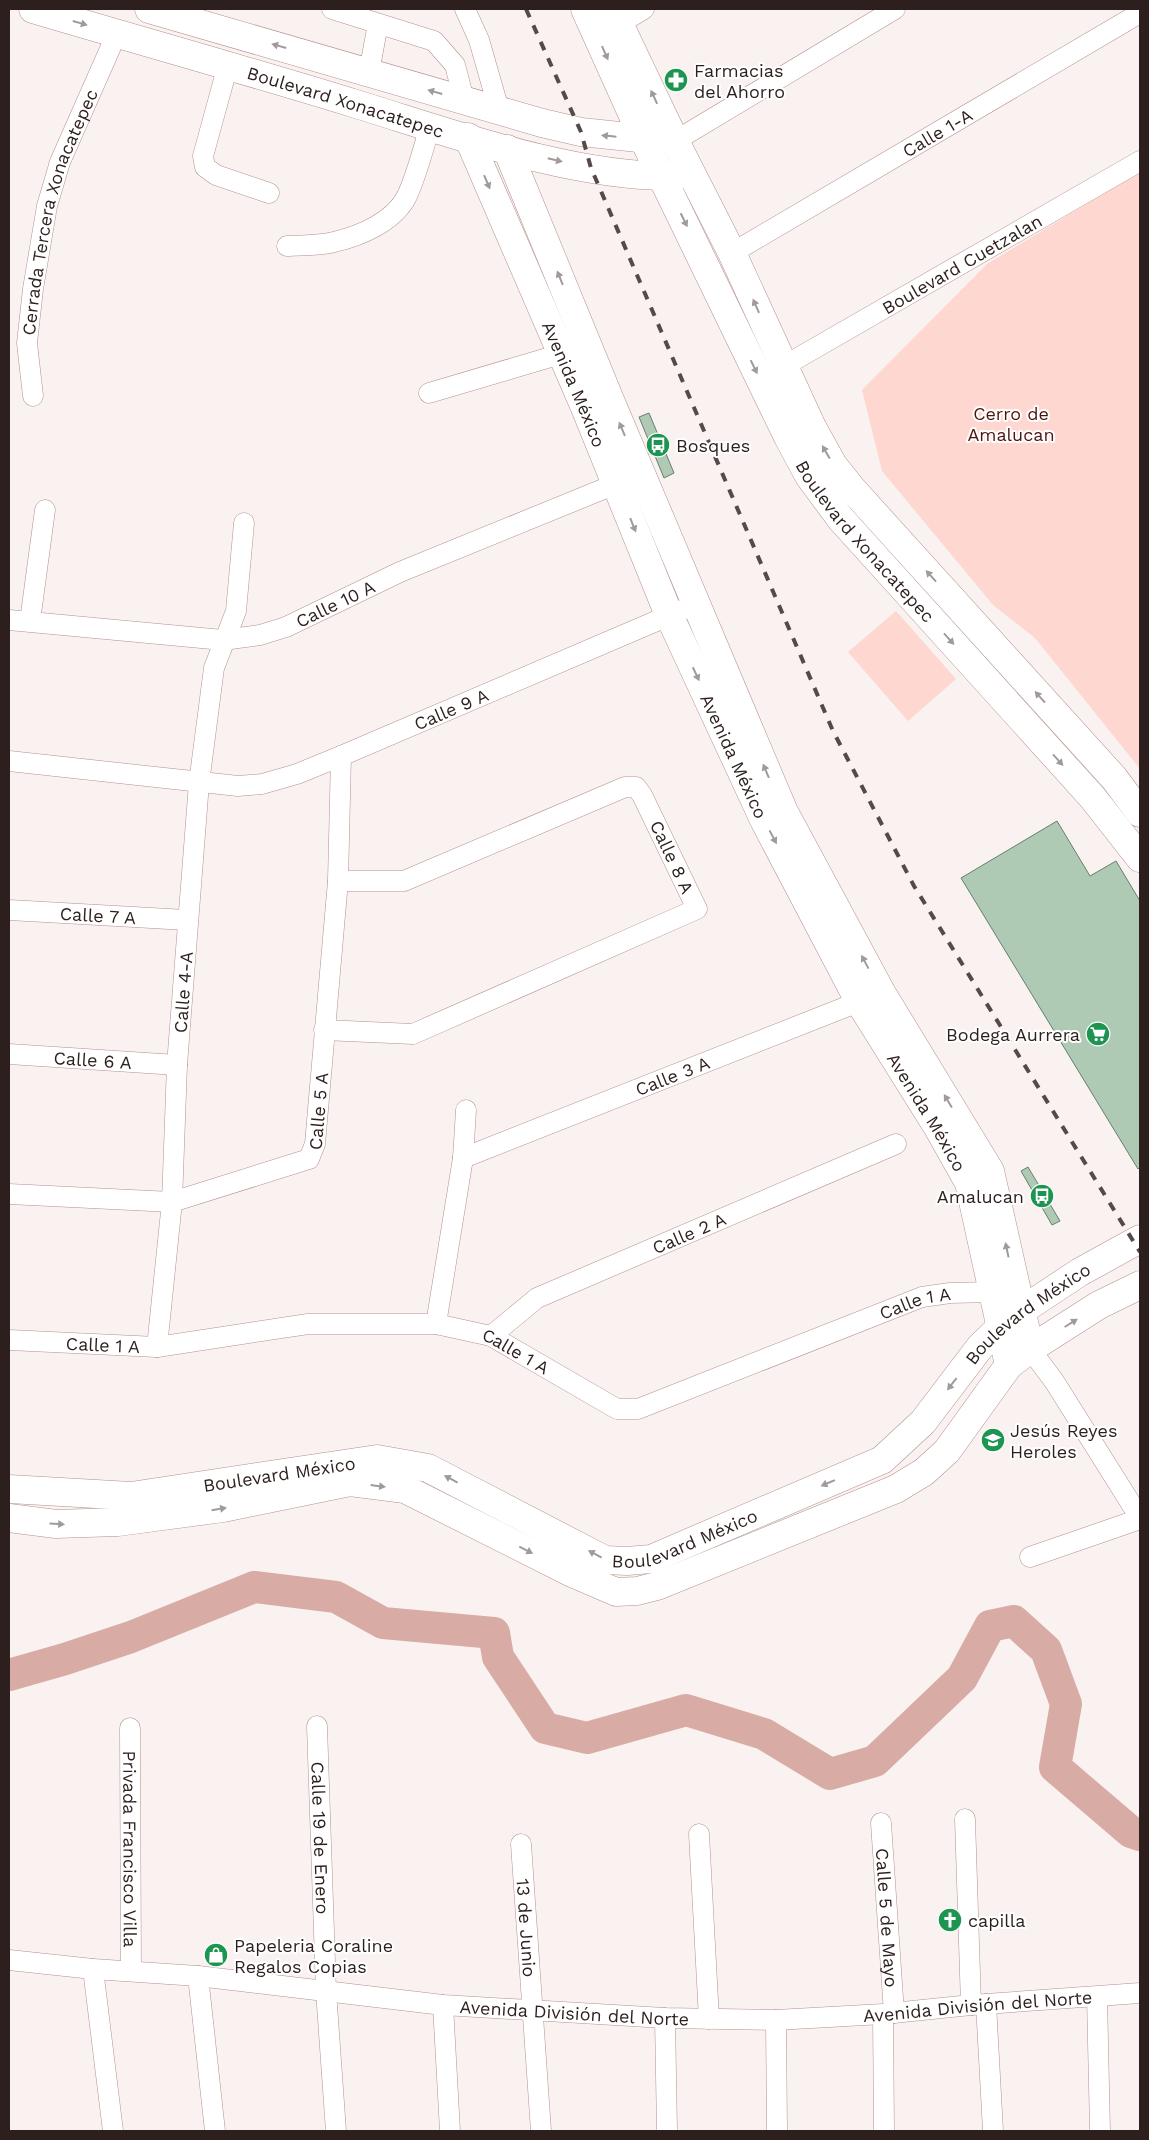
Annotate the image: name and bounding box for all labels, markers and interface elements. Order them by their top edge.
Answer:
one-way arrow [73,19,88,27]
one-way arrow [272,42,287,50]
one-way arrow [601,46,609,60]
place label: Farmacias del Ahorro [694,60,785,102]
street label: Boulevard Xonacatepec [245,61,447,141]
pharmacy icon: Farmacias del Ahorro [663,67,689,93]
street label: Cerrada Tercera Xonacatepec [17,85,102,336]
one-way arrow [428,87,443,95]
one-way arrow [650,90,658,104]
street label: Calle 1-A [898,104,976,161]
one-way arrow [600,132,616,140]
one-way arrow [547,156,562,164]
one-way arrow [483,175,491,189]
street label: Boulevard Cuetzalan [878,209,1045,318]
one-way arrow [679,213,688,228]
one-way arrow [556,271,564,285]
one-way arrow [752,299,760,313]
street label: Avenida México [538,318,610,450]
one-way arrow [750,360,758,374]
park label: Cerro de Amalucan [967,403,1055,445]
one-way arrow [618,422,626,436]
bus stop icon: Bosques [645,432,671,458]
place label: Bosques [676,435,750,456]
one-way arrow [822,446,831,459]
street label: Boulevard Xonacatepec [792,456,939,626]
one-way arrow [630,517,637,532]
one-way arrow [925,570,936,583]
street label: Calle 10 A [292,575,378,631]
one-way arrow [943,633,955,645]
one-way arrow [693,667,701,681]
street label: Calle 9 A [411,684,491,734]
street label: Avenida México [696,690,772,822]
one-way arrow [1034,690,1045,703]
one-way arrow [1052,753,1064,765]
one-way arrow [762,764,770,778]
street label: Calle 8 A [646,817,698,897]
one-way arrow [769,830,777,844]
street label: Calle 7 A [59,902,137,928]
street label: Calle 4-A [169,950,196,1034]
one-way arrow [861,954,869,969]
supermarket icon: Bodega Aurrera [1085,1021,1111,1047]
place label: Bodega Aurrera [946,1024,1080,1045]
street label: Calle 6 A [53,1046,133,1073]
street label: Avenida México [883,1049,971,1175]
street label: Calle 3 A [632,1051,712,1099]
street label: Calle 5 A [304,1071,332,1151]
one-way arrow [944,1095,953,1108]
bus stop icon: Amalucan [1029,1183,1055,1209]
place label: Amalucan [937,1186,1024,1207]
street label: Calle 2 A [649,1208,729,1258]
one-way arrow [1003,1243,1011,1258]
street label: Boulevard México [960,1258,1094,1368]
street label: Calle 1 A [876,1282,952,1323]
one-way arrow [1065,1318,1078,1328]
street label: Calle 1 A [481,1324,553,1378]
street label: Calle 1 A [65,1332,141,1357]
one-way arrow [946,1377,957,1390]
place label: Jesús Reyes Heroles [1010,1420,1117,1462]
school or university icon: Jesús Reyes Heroles [980,1427,1006,1453]
street label: Boulevard México [202,1452,357,1496]
one-way arrow [443,1475,458,1483]
one-way arrow [820,1479,835,1487]
one-way arrow [371,1482,387,1490]
street label: Boulevard México [611,1504,760,1572]
one-way arrow [211,1505,227,1513]
one-way arrow [49,1520,65,1528]
one-way arrow [519,1546,533,1554]
one-way arrow [587,1550,602,1558]
street label: Privada Francisco Villa [120,1750,141,1948]
street label: Calle 19 de Enero [308,1761,334,1915]
street label: Calle 5 de Mayo [872,1847,903,1988]
street label: 13 de Junio [513,1878,541,1978]
church icon: capilla [937,1907,963,1933]
place label: capilla [968,1910,1026,1931]
place label: Papeleria Coraline Regalos Copias [234,1935,393,1977]
shop icon: Papeleria Coraline Regalos Copias [203,1942,229,1968]
street label: Avenida División del Norte [863,1986,1093,2026]
street label: Avenida División del Norte [459,1995,689,2029]

